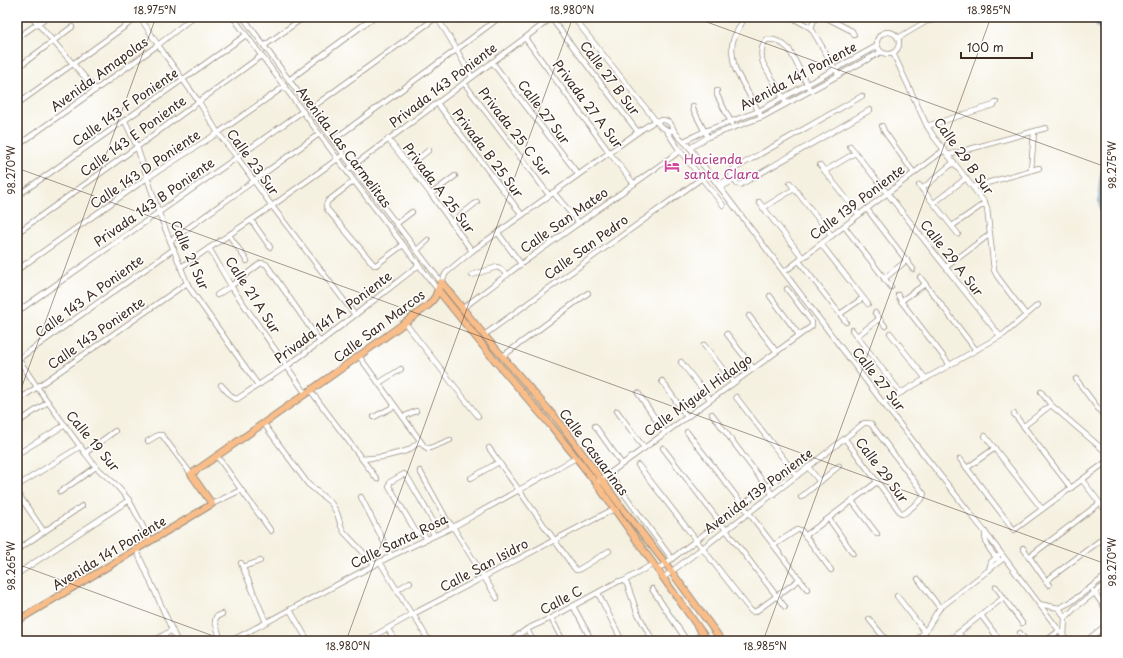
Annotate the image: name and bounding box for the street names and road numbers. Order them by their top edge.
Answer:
street label: Avenida Amapolas [46,32,151,115]
street label: Calle 27 B Sur [576,36,645,120]
street label: Avenida 141 Poniente [736,37,860,114]
street label: Privada 143 Poniente [385,38,501,131]
street label: Privada 27 A Sur [549,55,629,153]
street label: Calle 143 F Poniente [68,63,182,150]
street label: Calle 27 Sur [514,75,576,149]
street label: Avenida Las Carmelitas [292,82,396,211]
street label: Privada 25 C Sur [475,83,557,181]
street label: Calle 143 E Poniente [76,91,190,181]
street label: Privada B 25 Sur [449,104,529,202]
street label: Calle 29 B Sur [930,113,999,198]
street label: Calle 143 D Poniente [86,125,204,213]
street label: Calle 23 Sur [223,125,285,200]
street label: Privada A 25 Sur [399,138,480,237]
street label: Privada 143 B Poniente [90,153,218,250]
street label: Calle 139 Poniente [805,160,908,244]
street label: Calle San Mateo [516,182,611,257]
street label: Calle San Pedro [540,210,632,284]
street label: Calle 29 A Sur [916,215,988,300]
street label: Calle 21 Sur [167,217,215,294]
street label: Calle 143 A Poniente [31,250,147,341]
street label: Calle 21 A Sur [221,252,286,338]
street label: Privada 141 A Poniente [270,266,395,367]
street label: Calle San Marcos [329,285,429,366]
street label: Calle 143 Poniente [43,292,148,373]
street label: Calle 27 Sur [848,343,911,415]
street label: Calle Miguel Hidalgo [640,349,756,440]
street label: Calle Casuarinas [555,404,634,499]
street label: Calle 19 Sur [62,406,125,476]
street label: Calle 29 Sur [851,433,914,507]
street label: Avenida 139 Poniente [699,443,816,538]
street label: Calle Santa Rosa [347,508,451,572]
street label: Avenida 141 Poniente [48,511,170,594]
street label: Calle San Isidro [436,533,531,596]
street label: Calle C [536,581,585,619]

